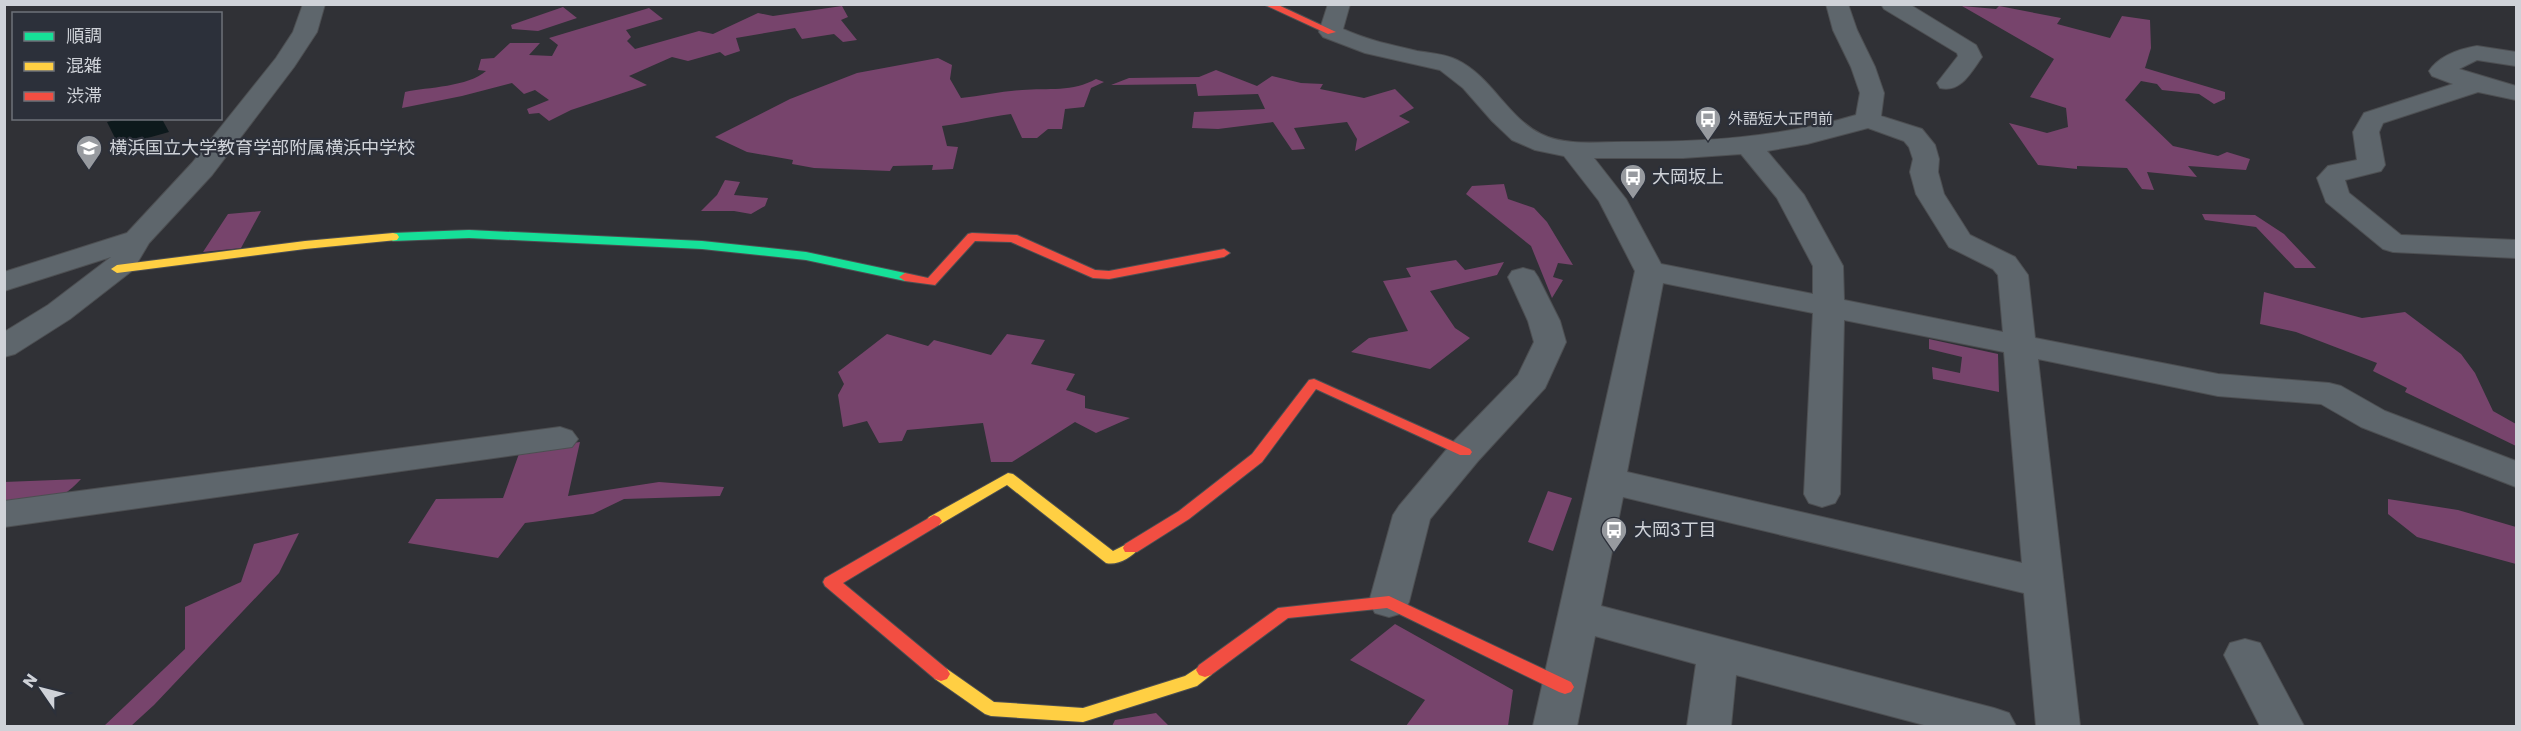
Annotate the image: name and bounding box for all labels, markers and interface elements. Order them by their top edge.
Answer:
legend [12,12,222,120]
text: 順調 [66,23,102,48]
text: 混雑 [66,53,102,78]
text: 渋滞 [66,83,102,108]
bus stop icon: 外語短大正門前 [1693,104,1723,142]
place label: 外語短大正門前 [1728,108,1833,129]
school or university icon: 横浜国立大学教育学部附属横浜中学校 [74,133,104,171]
place label: 横浜国立大学教育学部附属横浜中学校 [109,135,415,160]
bus stop icon: 大岡坂上 [1618,162,1648,200]
place label: 大岡坂上 [1652,164,1724,189]
bus stop icon: 大岡3丁目 [1599,515,1629,553]
place label: 大岡3丁目 [1634,517,1717,542]
north arrow [12,659,72,719]
text: N [17,669,43,692]

